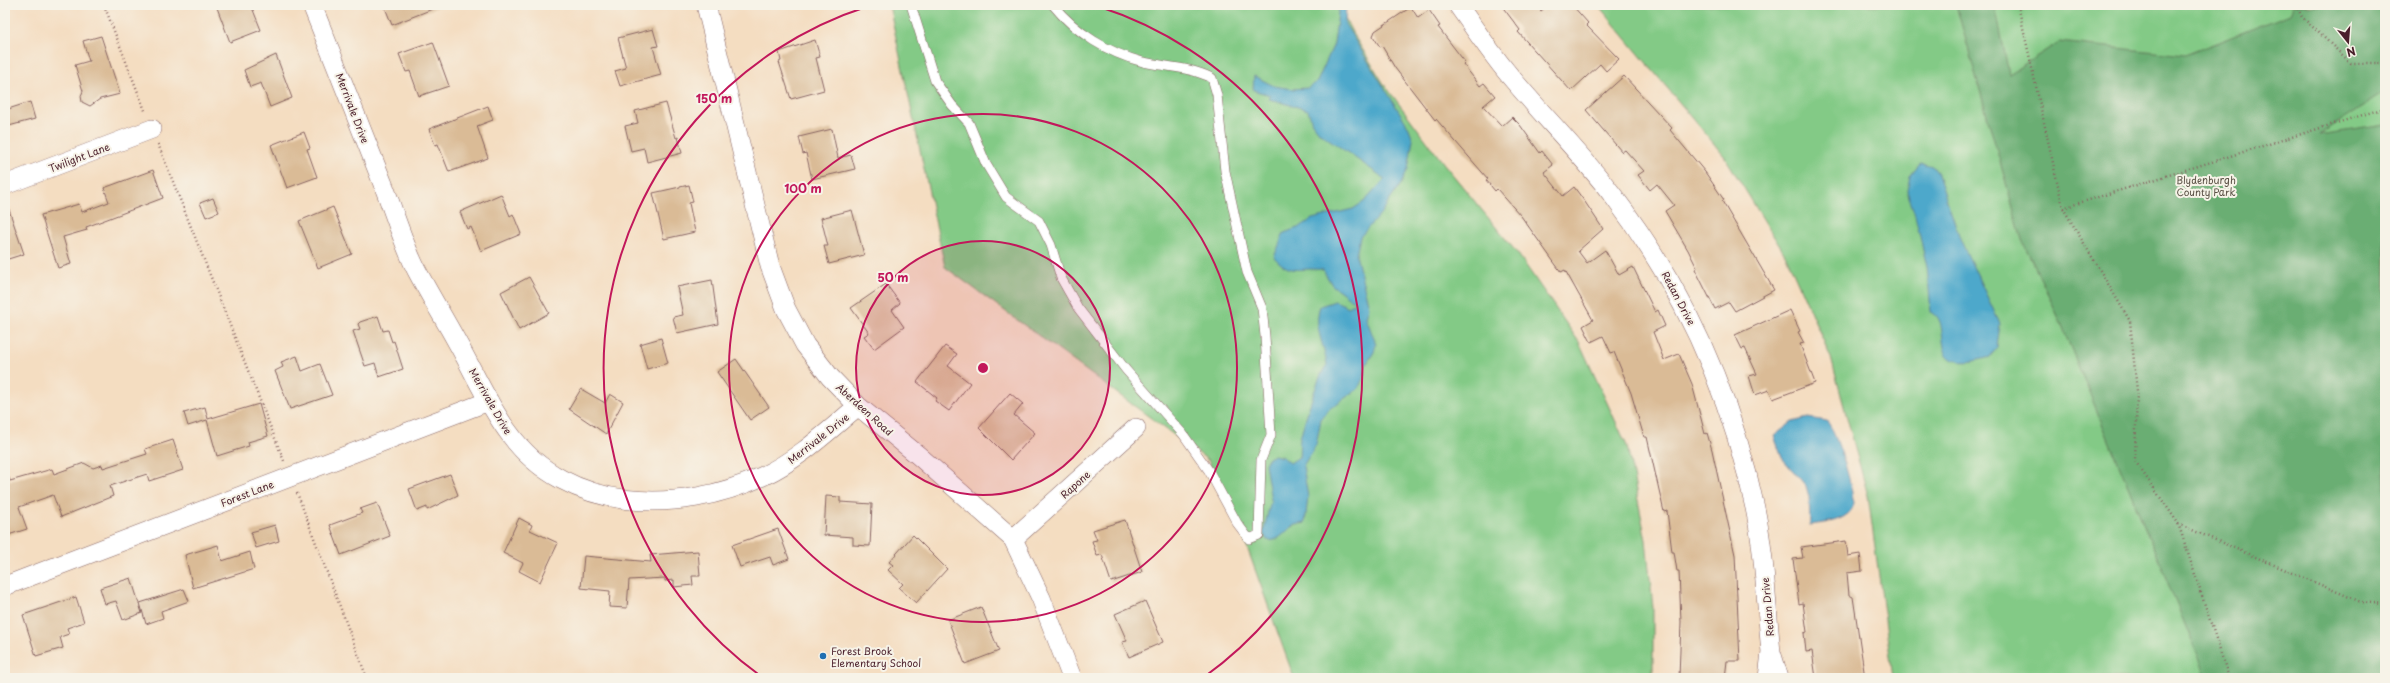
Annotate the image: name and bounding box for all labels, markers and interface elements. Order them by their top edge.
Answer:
north arrow [2328,22,2368,62]
text: N [2344,43,2358,62]
street label: Merrivale Drive [333,71,373,145]
text: 150 m [696,89,732,107]
street label: Twilight Lane [46,138,112,176]
park label: Blydenburgh County Park [2176,172,2236,200]
text: 100 m [784,179,822,197]
text: 50 m [877,268,909,286]
street label: Redan Drive [1658,268,1700,328]
centre of rings [976,361,990,375]
street label: Merrivale Drive [466,365,516,437]
street label: Aberdeen Road [833,379,897,439]
street label: Merrivale Drive [784,409,852,467]
street label: Rapone [1057,466,1094,502]
street label: Forest Lane [218,476,276,510]
street label: Redan Drive [1757,577,1777,637]
place label: Forest Brook Elementary School [831,643,921,670]
marker: Forest Brook Elementary School [818,651,828,661]

